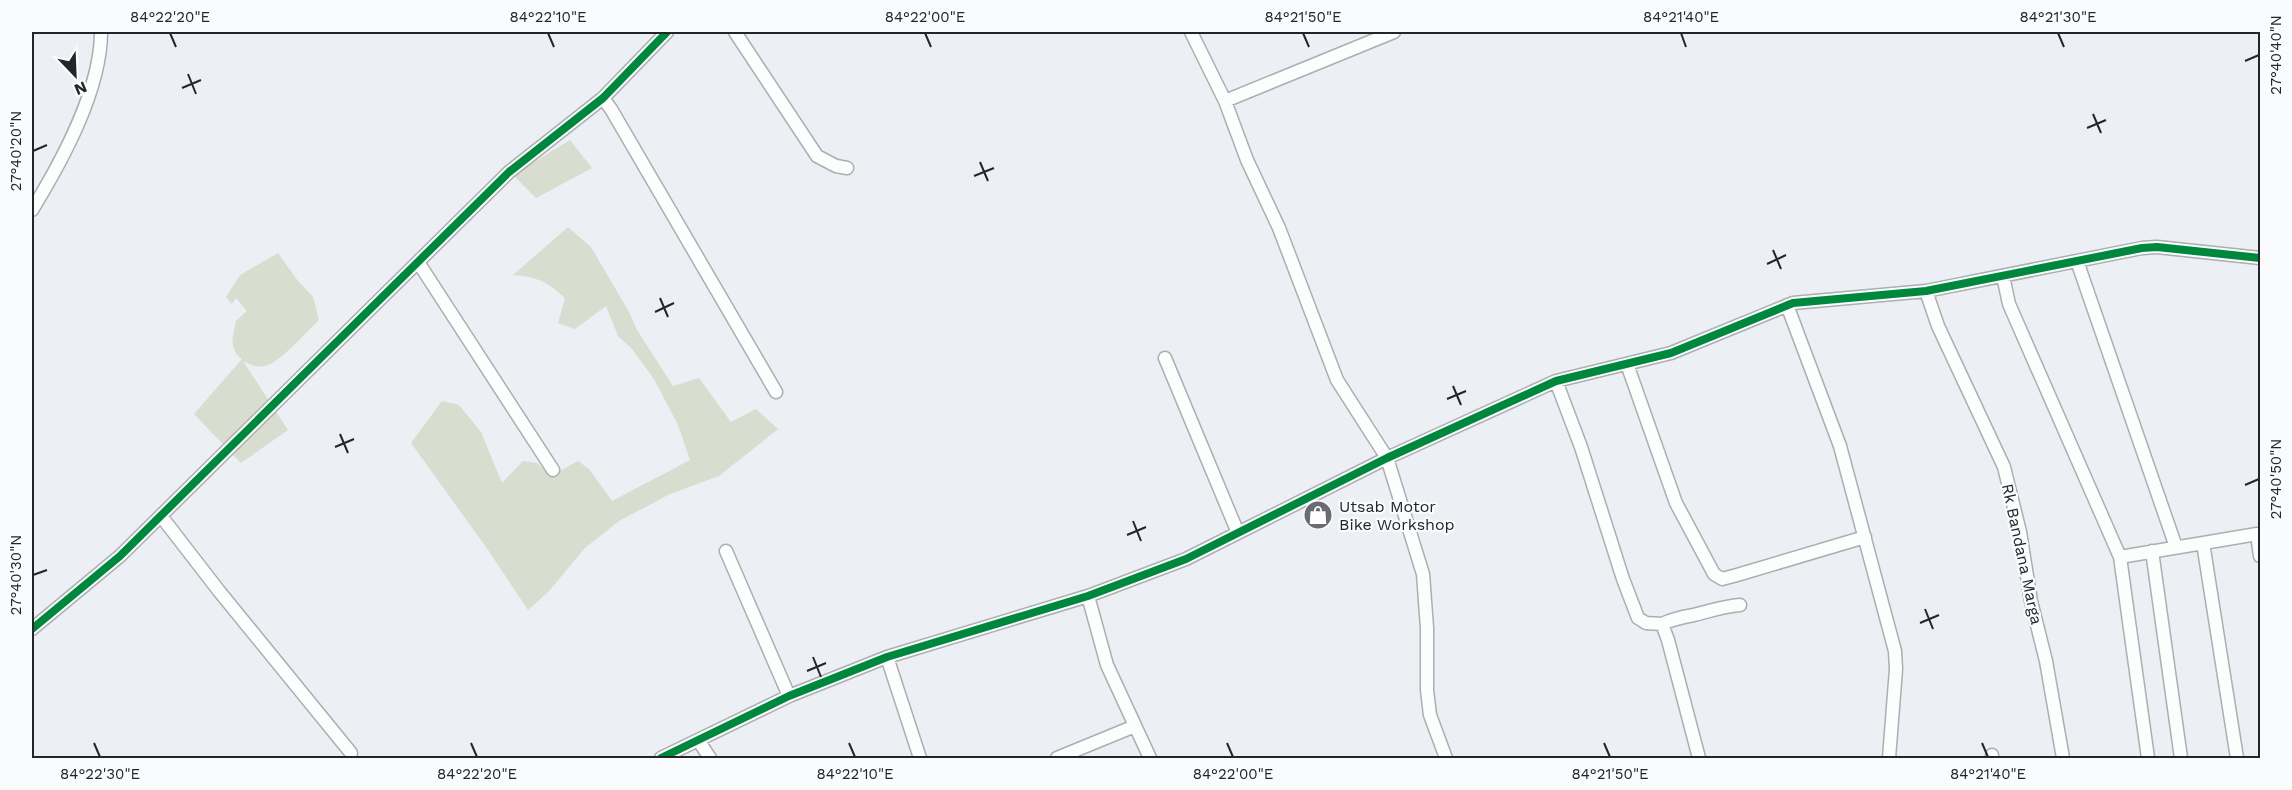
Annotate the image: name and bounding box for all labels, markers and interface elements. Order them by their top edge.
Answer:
text: 84°22'20"E [130,8,210,26]
text: 84°22'10"E [509,8,587,26]
text: 84°22'00"E [885,8,965,26]
text: 84°21'50"E [1264,8,1342,26]
text: 84°21'40"E [1643,8,1719,26]
text: 84°21'30"E [2019,8,2097,26]
text: 27°40'40"N [2267,15,2285,95]
north arrow [45,45,105,105]
text: N [71,77,90,99]
text: 27°40'20"N [7,111,25,191]
text: 27°40'50"N [2267,439,2285,519]
street label: Rk Bandana Marga [1998,482,2046,626]
place label: Utsab Motor Bike Workshop [1339,497,1455,534]
shop icon: Utsab Motor Bike Workshop [1302,499,1334,531]
text: 27°40'30"N [7,535,25,615]
text: 84°22'30"E [60,765,140,783]
text: 84°22'20"E [437,765,517,783]
text: 84°22'10"E [816,765,894,783]
text: 84°22'00"E [1193,765,1273,783]
text: 84°21'50"E [1571,765,1649,783]
text: 84°21'40"E [1950,765,2026,783]

